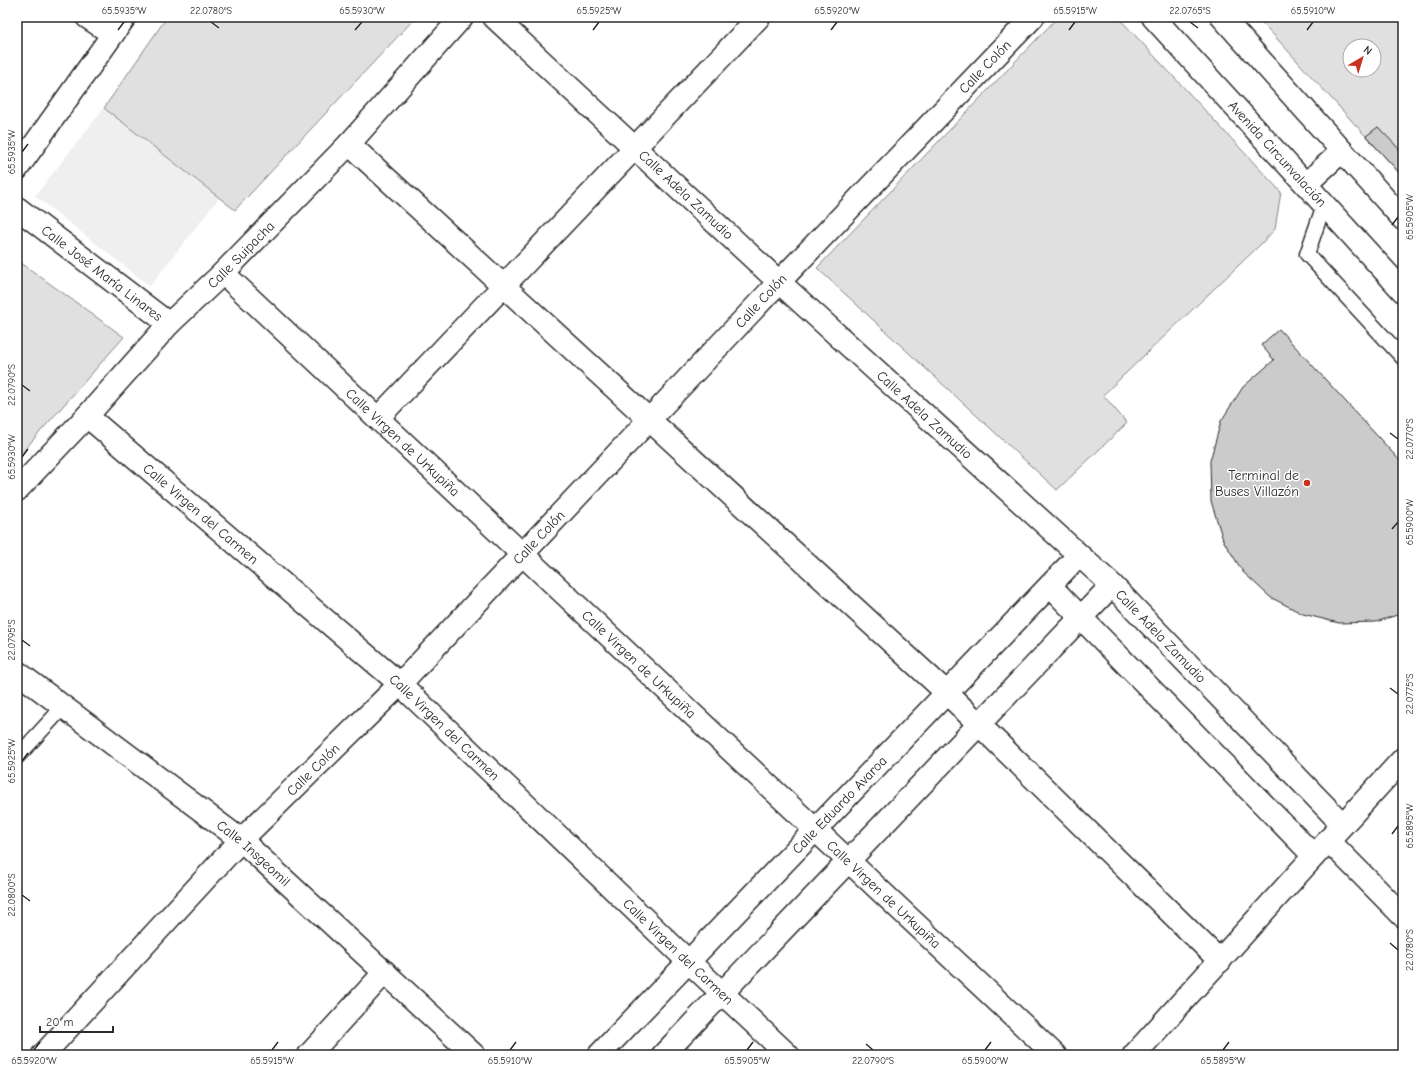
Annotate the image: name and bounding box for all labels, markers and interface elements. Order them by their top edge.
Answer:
text: 65.5935°W [102,5,147,17]
text: 22.0780°S [190,5,232,17]
text: 65.5930°W [339,5,385,17]
text: 65.5925°W [577,5,622,17]
text: 65.5920°W [814,5,860,17]
text: 65.5915°W [1053,5,1097,17]
text: 22.0765°S [1169,5,1211,17]
text: 65.5910°W [1291,5,1335,17]
street label: Calle Colón [955,37,1015,97]
north arrow [1342,38,1382,78]
text: N [1361,43,1375,58]
street label: Avenida Circunvalación [1225,97,1330,210]
text: 65.5935°W [6,129,18,174]
street label: Calle Adela Zamudio [635,147,737,243]
text: 65.5905°W [1404,194,1416,240]
street label: Calle Suipacha [204,217,278,292]
street label: Calle José María Linares [38,221,166,325]
street label: Calle Colón [732,270,790,332]
text: 22.0790°S [6,363,18,406]
street label: Calle Adela Zamudio [873,367,976,462]
street label: Calle Virgen de Urkupiña [342,384,464,500]
text: 22.0770°S [1404,418,1416,460]
text: 65.5930°W [6,434,18,480]
street label: Calle Virgen del Carmen [140,460,262,568]
place label: Terminal de Buses Villazón [1215,467,1299,500]
marker: Terminal de Buses Villazón [1302,478,1312,488]
text: 65.5900°W [1404,498,1416,545]
street label: Calle Colón [509,506,568,568]
street label: Calle Adela Zamudio [1112,586,1210,686]
street label: Calle Virgen de Urkupiña [578,606,700,722]
text: 22.0795°S [6,619,18,661]
street label: Calle Virgen del Carmen [386,670,503,784]
text: 22.0775°S [1404,673,1416,714]
text: 65.5925°W [6,738,18,783]
street label: Calle Colón [283,740,343,799]
street label: Calle Eduardo Avaroa [788,752,890,857]
text: 65.5895°W [1404,803,1416,848]
street label: Calle Insgeomil [213,816,294,890]
street label: Calle Virgen de Urkupiña [823,837,944,952]
text: 22.0800°S [6,873,18,917]
street label: Calle Virgen del Carmen [620,895,737,1008]
text: 22.0780°S [1404,929,1416,971]
scale bar [40,1008,113,1034]
text: 20 m [46,1015,74,1029]
text: 65.5920°W [11,1055,57,1067]
text: 65.5915°W [250,1055,294,1067]
text: 65.5910°W [488,1055,532,1067]
text: 65.5905°W [724,1055,770,1067]
text: 22.0790°S [852,1055,895,1067]
text: 65.5900°W [962,1055,1009,1067]
text: 65.5895°W [1201,1055,1246,1067]

